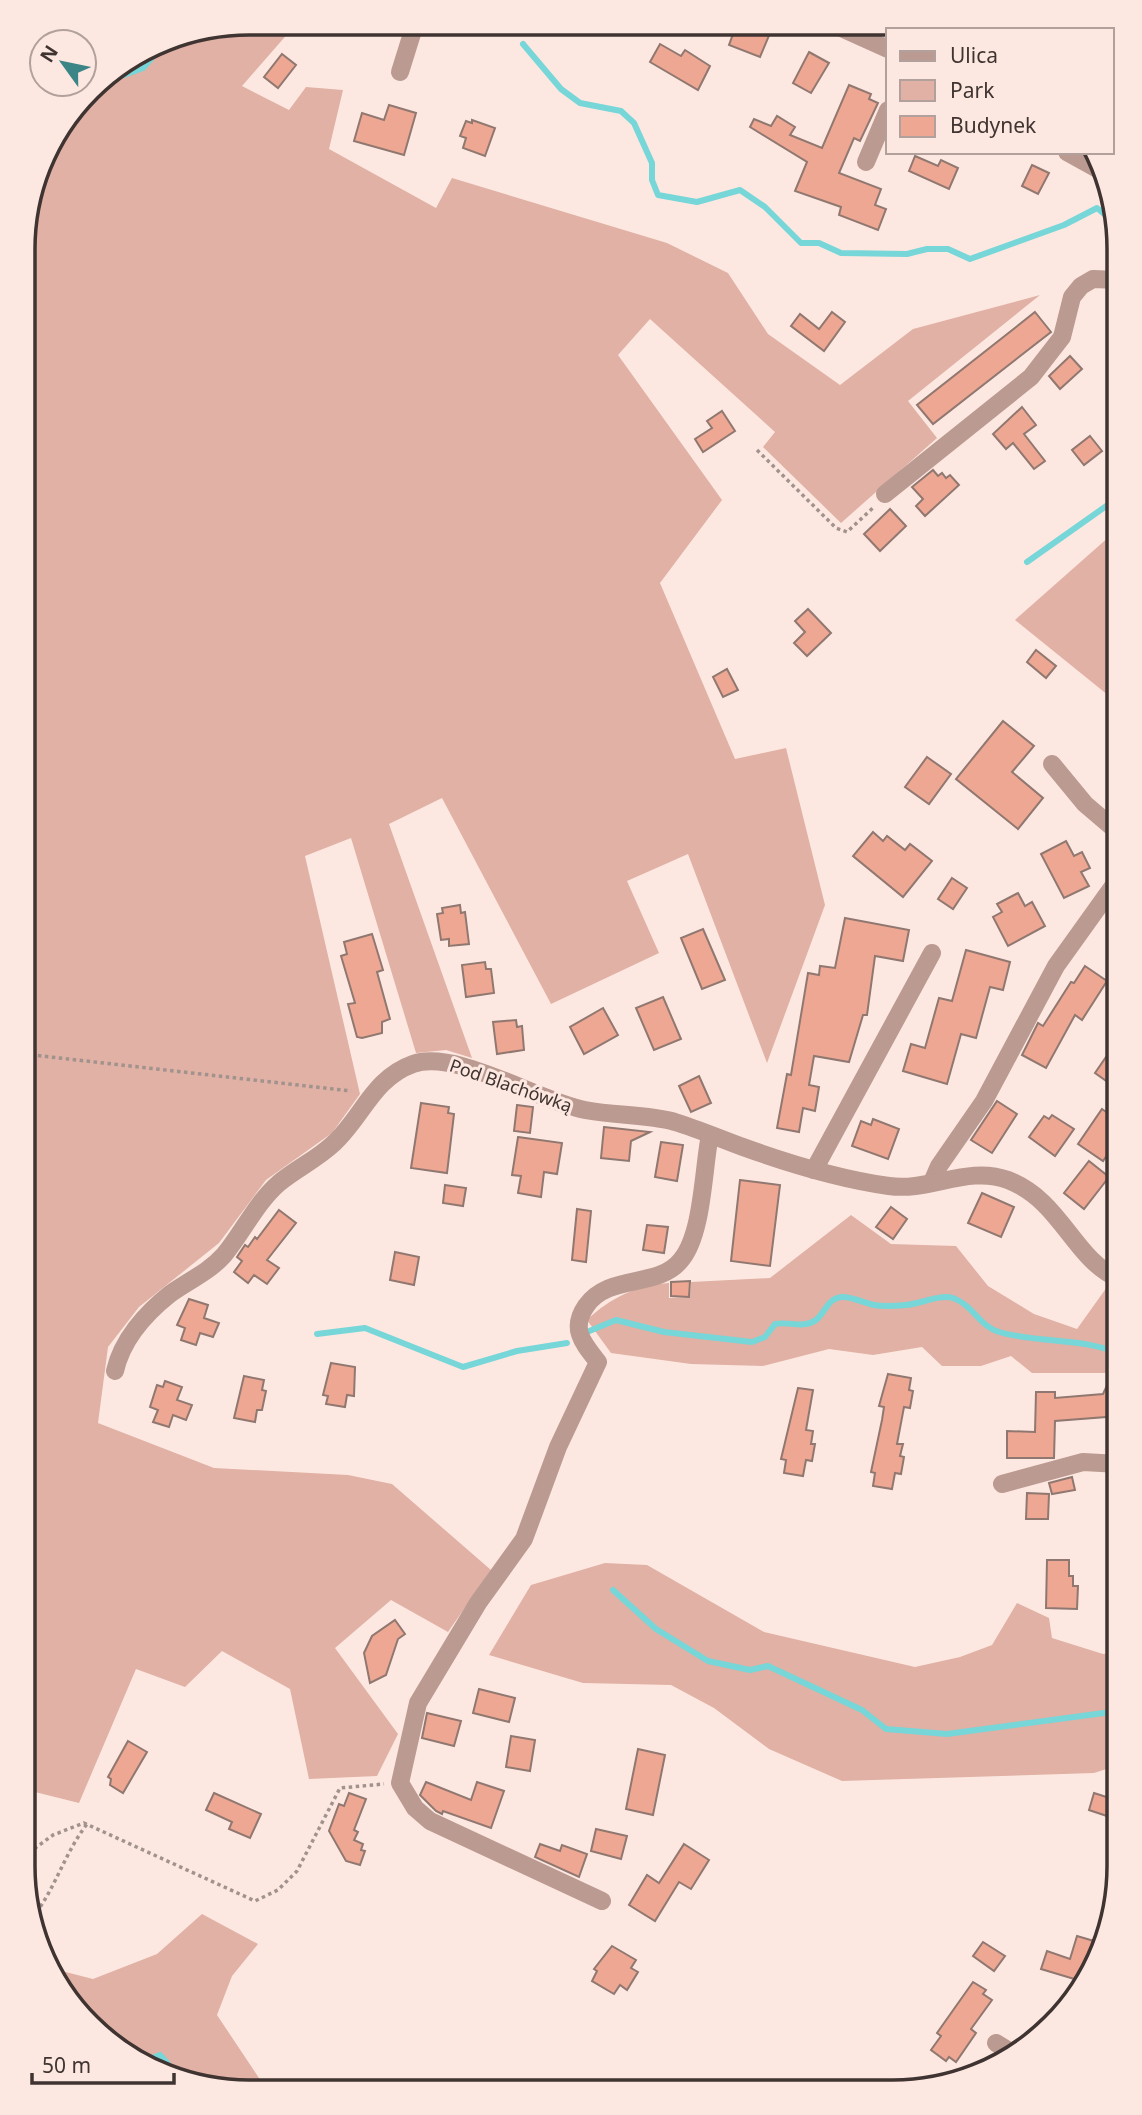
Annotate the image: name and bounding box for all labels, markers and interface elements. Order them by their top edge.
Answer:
north arrow [28,28,98,98]
legend [886,28,1114,154]
text: N [34,40,64,67]
text: Ulica [950,41,998,69]
text: Park [950,76,995,104]
text: Budynek [950,111,1037,139]
street label: Pod Blachówką [447,1053,575,1117]
scale bar [32,2042,173,2086]
text: 50 m [42,2051,91,2079]

